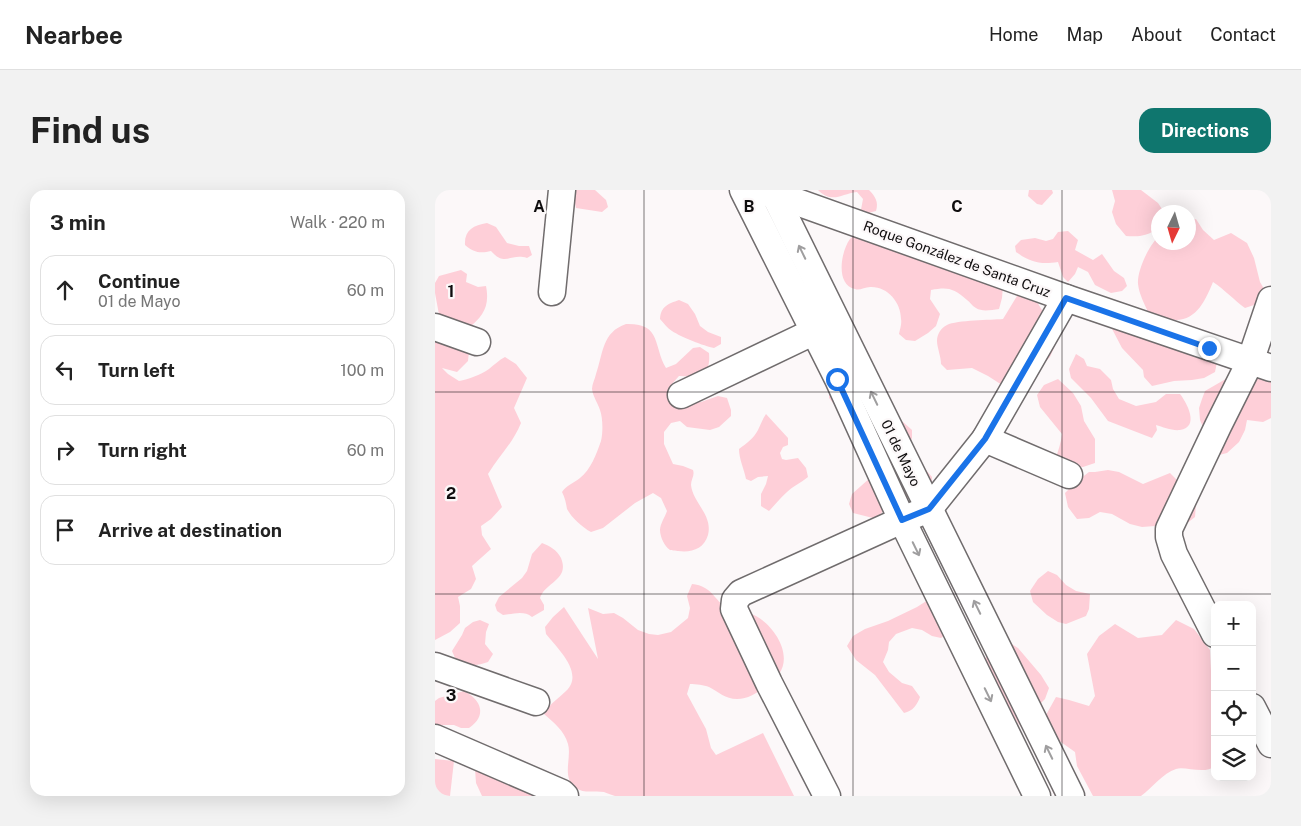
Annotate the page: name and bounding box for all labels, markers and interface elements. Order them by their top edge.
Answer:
text: Nearbee [25,21,123,49]
text: Home [989,24,1039,45]
text: Map [1067,24,1103,45]
text: About [1131,24,1182,45]
text: Contact [1210,24,1276,45]
button: Directions [1139,108,1271,153]
text: Find us [30,110,150,151]
text: A [533,197,545,216]
text: B [744,197,755,216]
text: C [951,197,963,216]
north arrow [1151,205,1196,250]
text: 3 min [50,210,106,235]
text: Walk · 220 m [290,213,385,232]
street label: Roque González de Santa Cruz [861,218,1053,301]
one-way arrow [797,245,807,260]
text: Continue [98,270,180,292]
icon: ahead [51,276,79,304]
text: 60 m [347,281,384,300]
text: 1 [448,282,454,301]
text: 01 de Mayo [98,292,181,311]
route end [1198,337,1221,360]
icon: left [51,356,79,384]
text: Turn left [98,359,175,381]
text: 100 m [340,361,384,380]
route start [826,368,849,391]
one-way arrow [869,391,878,406]
street label: 01 de Mayo [878,417,924,489]
icon: right [51,436,79,464]
text: Turn right [98,439,187,461]
text: 60 m [347,441,384,460]
text: 2 [446,484,456,503]
icon: arrive [51,516,79,544]
text: Arrive at destination [98,519,282,541]
one-way arrow [912,541,922,556]
one-way arrow [972,599,982,614]
map controls [1211,601,1256,781]
button: + [1211,601,1256,646]
button: − [1211,646,1256,691]
text: 3 [446,686,456,705]
one-way arrow [984,687,993,702]
button: locate [1211,691,1256,736]
button: layers [1211,736,1256,781]
one-way arrow [1044,745,1053,760]

